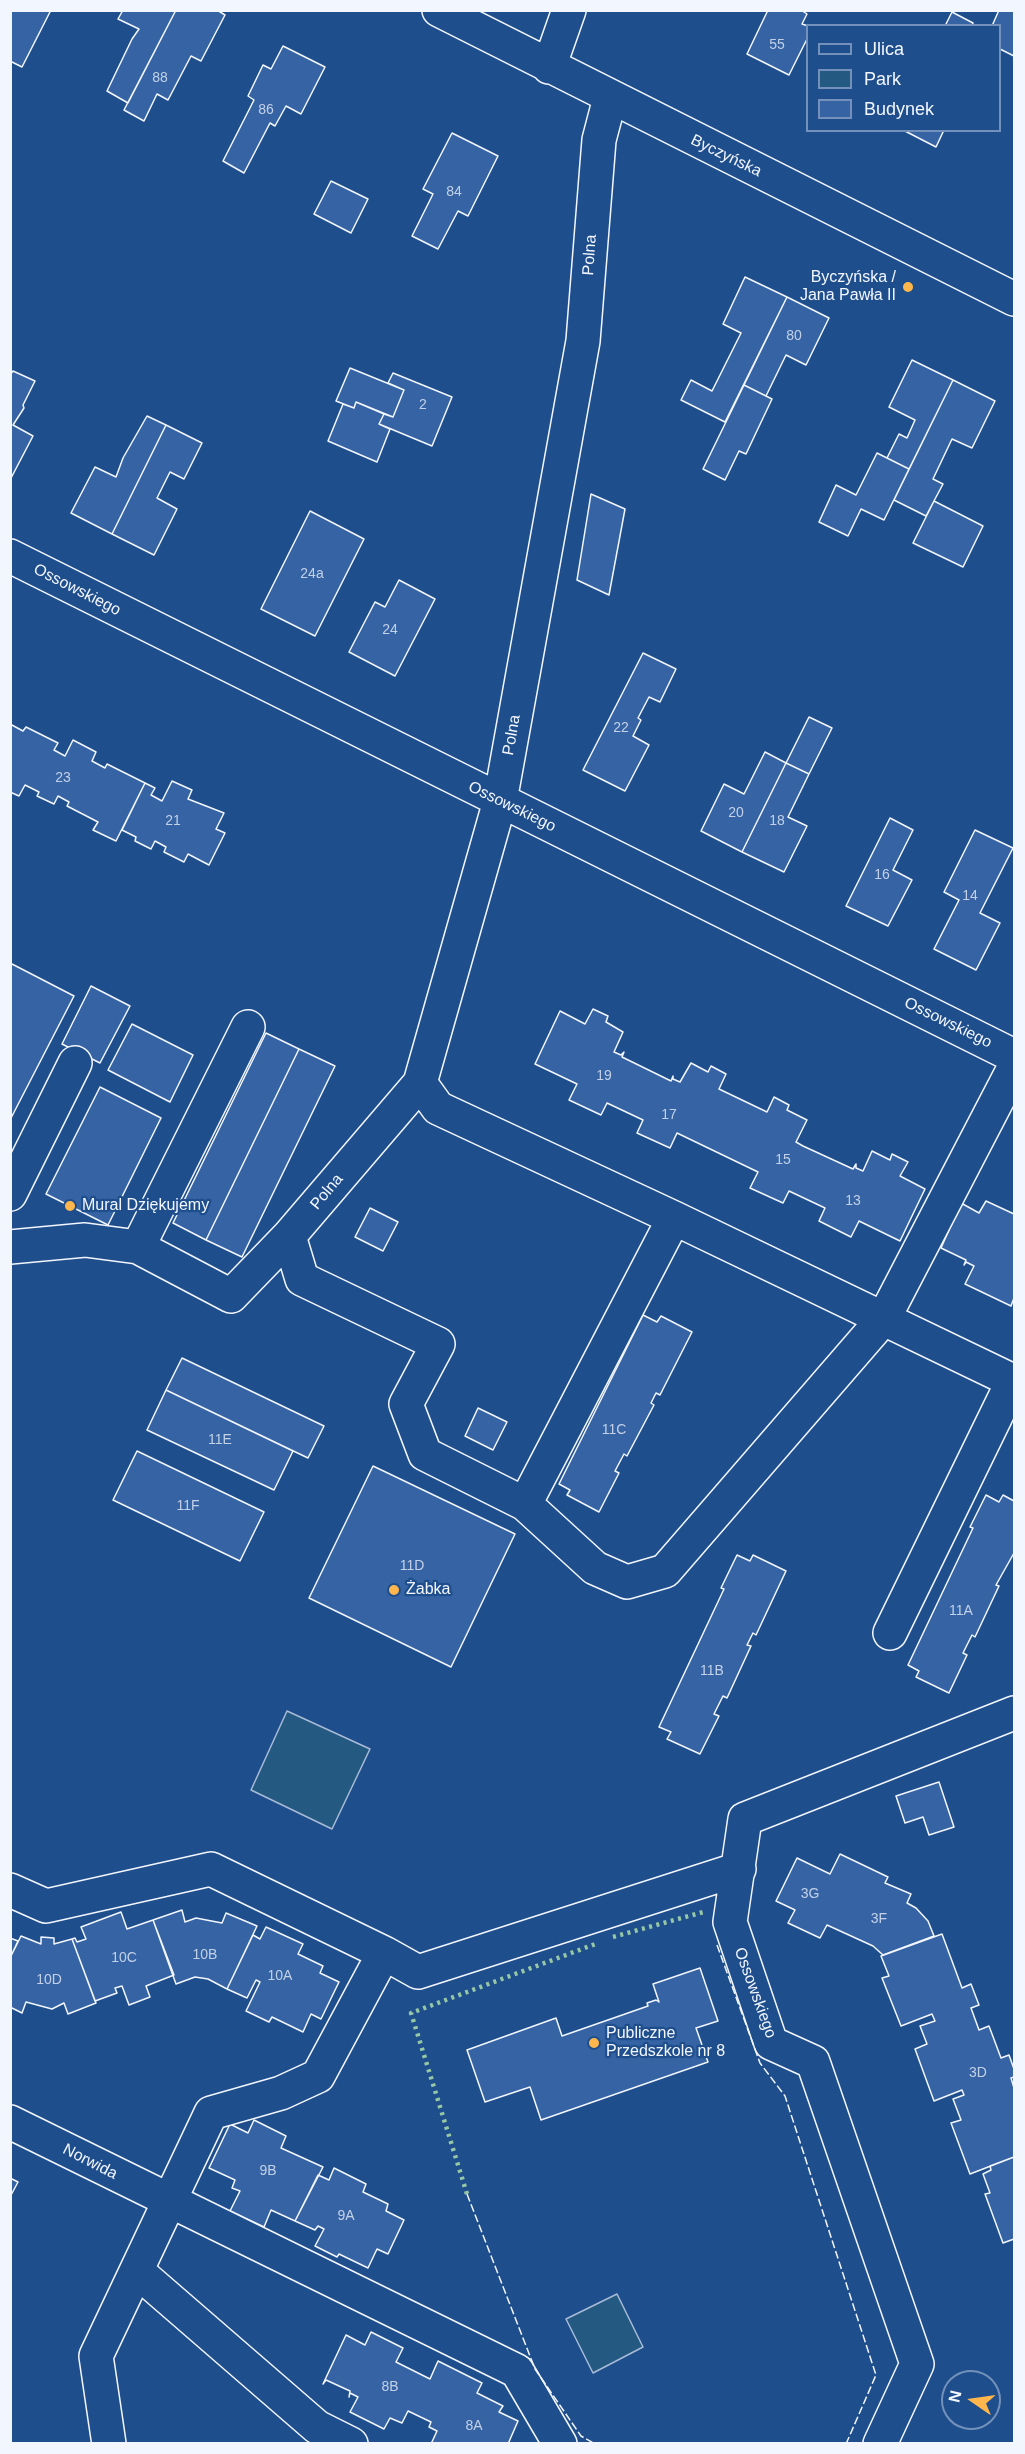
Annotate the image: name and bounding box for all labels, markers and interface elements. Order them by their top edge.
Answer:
legend [806,24,1001,132]
house number: 55 [769,37,785,53]
text: Ulica [864,39,904,59]
text: Park [864,69,901,89]
house number: 88 [152,70,168,86]
text: Budynek [864,99,934,119]
house number: 86 [258,102,274,118]
street label: Byczyńska [687,131,765,181]
house number: 84 [446,184,462,200]
street label: Polna [579,234,601,276]
place label: Byczyńska / Jana Pawła II [800,268,896,306]
marker: Byczyńska / Jana Pawła II [901,280,915,294]
house number: 80 [786,328,802,344]
house number: 2 [419,397,427,413]
street label: Ossowskiego [30,560,124,620]
house number: 24a [300,566,324,582]
house number: 24 [382,622,398,638]
street label: Polna [499,713,525,757]
house number: 22 [613,720,629,736]
house number: 23 [55,770,71,786]
street label: Ossowskiego [465,778,559,836]
house number: 20 [728,805,744,821]
house number: 21 [165,813,181,829]
house number: 18 [769,813,785,829]
house number: 16 [874,867,890,883]
house number: 14 [962,888,978,904]
street label: Ossowskiego [901,994,995,1052]
house number: 19 [596,1068,612,1084]
house number: 17 [661,1107,677,1123]
house number: 15 [775,1152,791,1168]
street label: Polna [306,1170,348,1214]
house number: 13 [845,1193,861,1209]
place label: Mural Dziękujemy [82,1196,209,1216]
marker: Mural Dziękujemy [63,1199,77,1213]
house number: 11C [602,1422,626,1438]
house number: 11E [208,1432,232,1448]
house number: 11F [176,1498,200,1514]
house number: 11D [400,1558,424,1574]
place label: Żabka [406,1580,450,1600]
marker: Żabka [387,1583,401,1597]
house number: 11A [949,1603,973,1619]
house number: 11B [700,1663,724,1679]
house number: 3G [801,1886,819,1902]
house number: 3F [871,1911,887,1927]
street label: Ossowskiego [730,1945,780,2041]
house number: 10B [193,1947,217,1963]
house number: 10C [111,1950,137,1966]
house number: 10A [268,1968,292,1984]
house number: 10D [36,1972,62,1988]
place label: Publiczne Przedszkole nr 8 [606,2024,725,2062]
marker: Publiczne Przedszkole nr 8 [587,2036,601,2050]
house number: 3D [969,2065,987,2081]
street label: Norwida [59,2140,121,2184]
house number: 9B [259,2163,277,2179]
house number: 9A [337,2208,355,2224]
north arrow [941,2370,1001,2430]
house number: 8B [381,2379,399,2395]
text: N [945,2389,965,2404]
house number: 8A [465,2418,483,2434]

